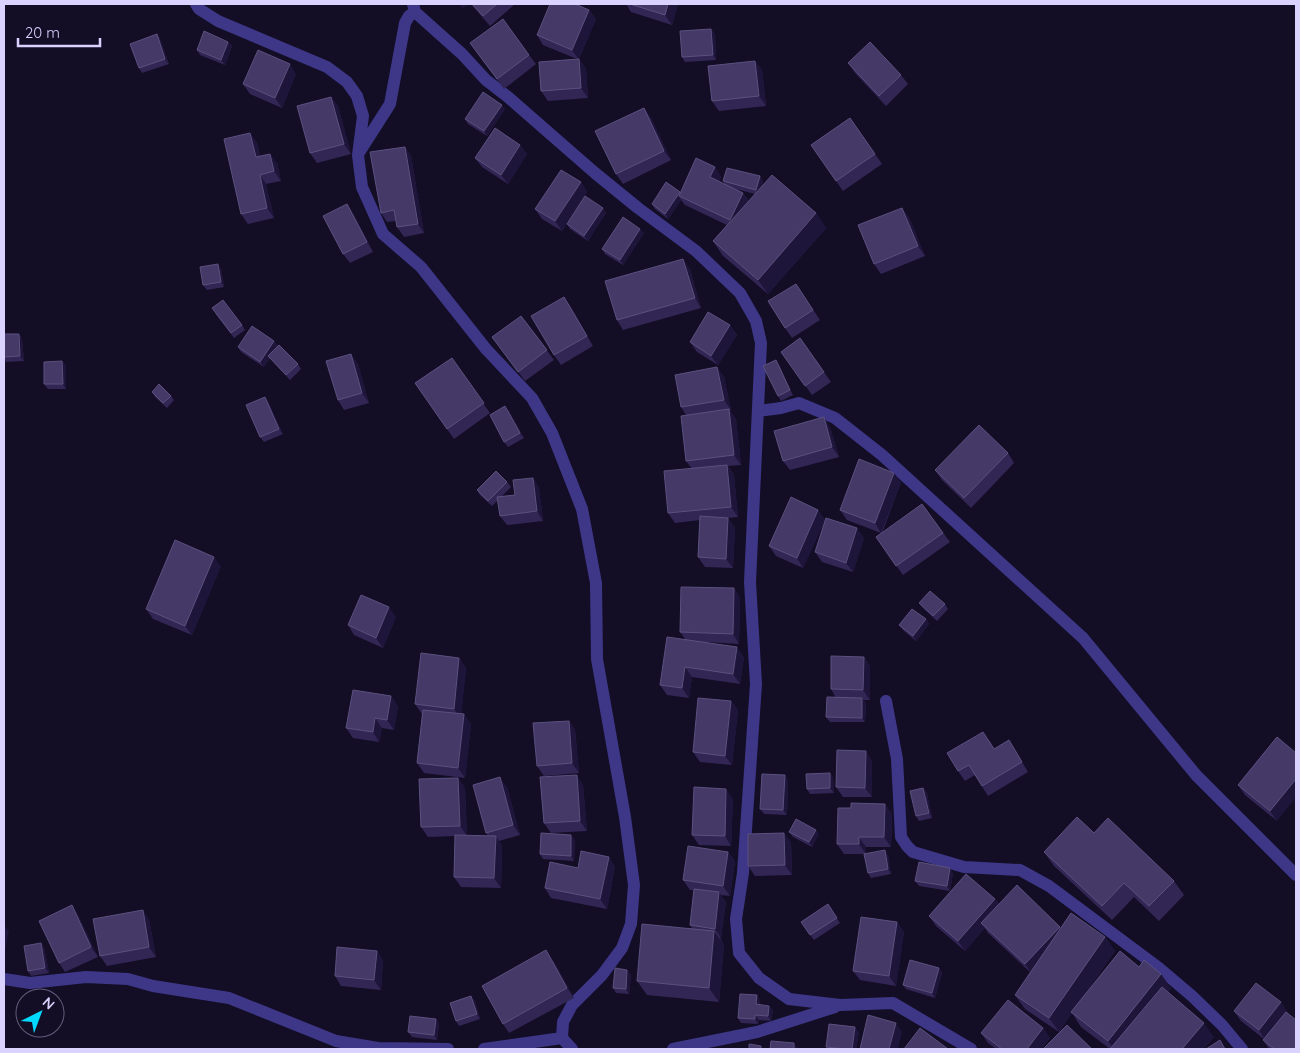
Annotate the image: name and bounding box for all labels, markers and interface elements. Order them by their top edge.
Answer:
scale bar [18,15,100,47]
text: 20 m [25,23,60,42]
north arrow [15,988,65,1038]
text: N [39,993,59,1013]

